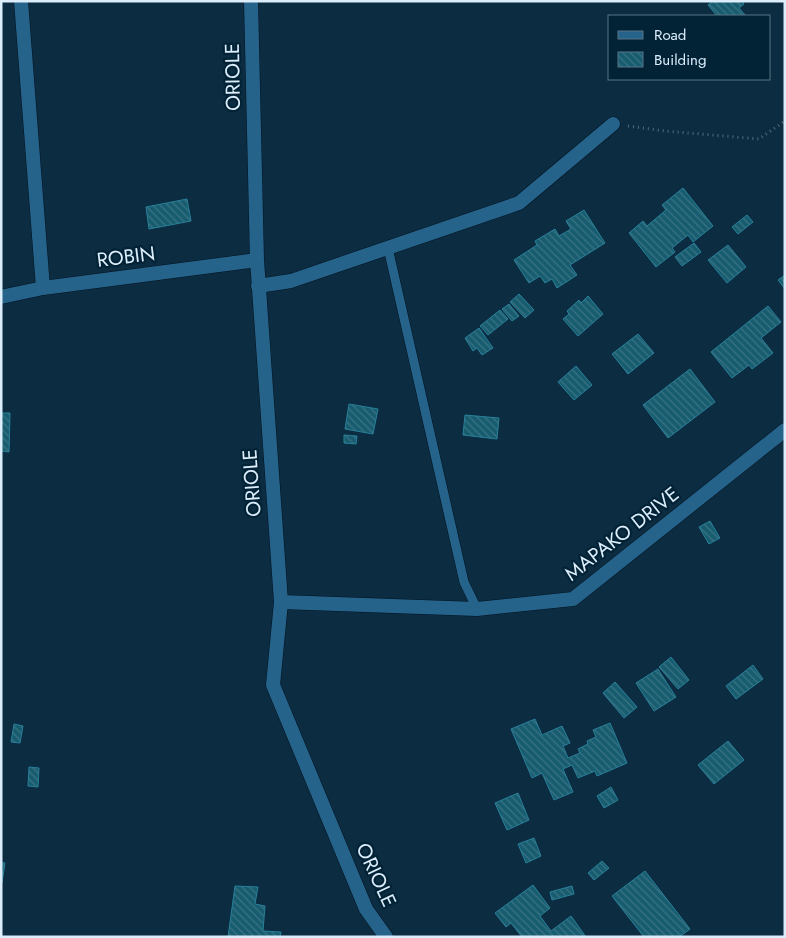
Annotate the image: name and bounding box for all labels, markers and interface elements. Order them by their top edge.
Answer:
legend [608,15,771,80]
text: Road [654,24,686,46]
street label: ORIOLE [218,43,248,111]
text: Building [654,49,706,71]
street label: ROBIN [95,239,157,275]
street label: ORIOLE [235,448,269,518]
street label: MAPAKO DRIVE [559,480,685,588]
street label: ORIOLE [349,838,403,912]

